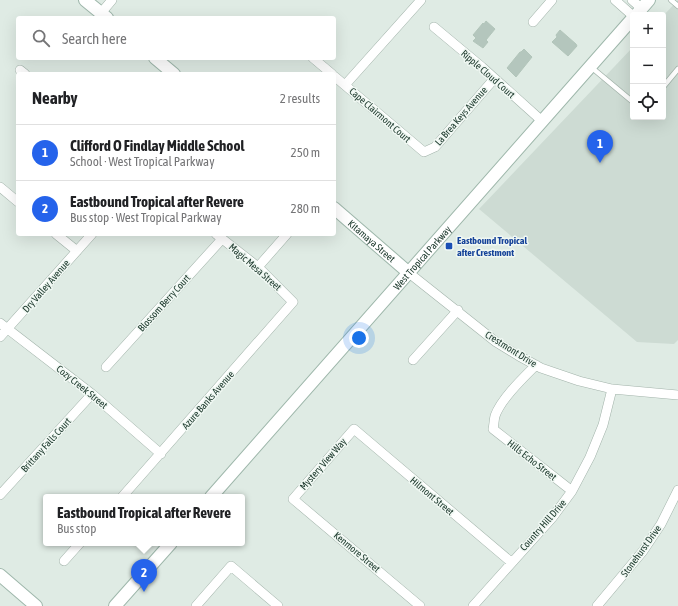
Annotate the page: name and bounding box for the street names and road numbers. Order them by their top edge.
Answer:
street label: Ripple Cloud Court [459,48,517,100]
street label: La Brea Keys Avenue [433,84,490,148]
street label: Cape Clairmont Court [347,85,413,145]
street label: Kitamaya Street [346,217,398,264]
street label: West Tropical Parkway [391,223,453,292]
street label: Magic Mesa Street [227,241,284,293]
street label: Dry Valley Avenue [20,257,72,315]
street label: Blossom Berry Court [136,272,193,334]
street label: Crestmont Drive [483,329,539,369]
street label: Cozy Creek Street [54,363,110,411]
street label: Azure Banks Avenue [180,368,237,431]
street label: Brittany Falls Court [19,416,73,474]
street label: Mystery View Way [298,436,348,492]
street label: Hills Echo Street [505,437,559,483]
street label: Hilmont Street [408,475,456,518]
street label: Country Hill Drive [518,497,569,553]
street label: Stonehurst Drive [619,523,664,579]
street label: Kenmore Street [332,530,382,575]

